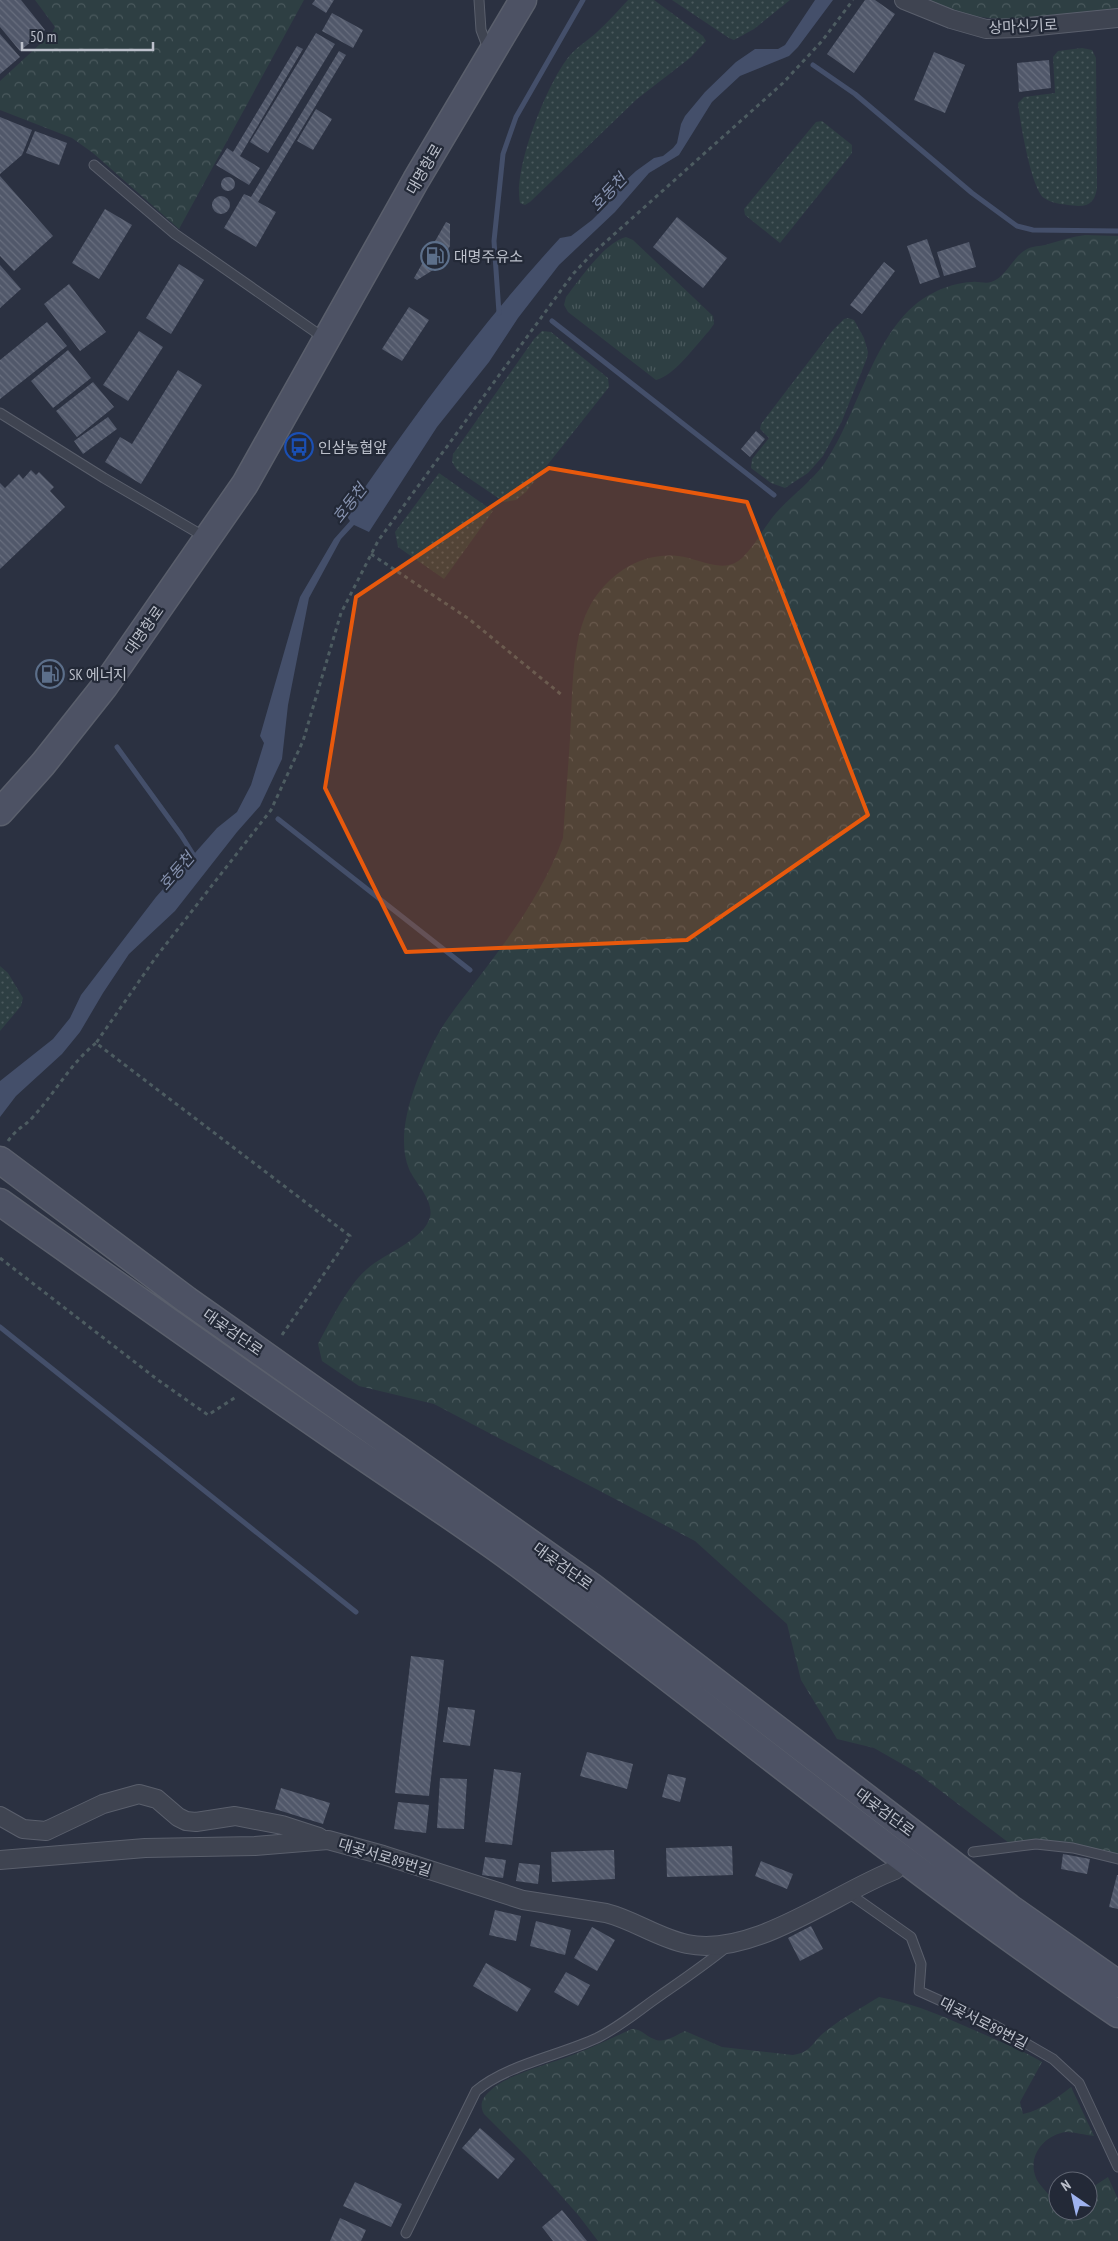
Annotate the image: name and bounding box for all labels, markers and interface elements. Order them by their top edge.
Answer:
street label: 상마신기로 [988,15,1058,37]
scale bar [22,20,154,52]
text: 50 m [30,27,56,46]
street label: 대명항로 [402,140,446,198]
water label: 호동천 [586,167,632,215]
fuel station icon: 대명주유소 [420,241,450,271]
place label: 대명주유소 [454,247,523,266]
bus stop icon: 인삼농협앞 [284,432,314,462]
place label: 인삼농협앞 [318,438,387,457]
water label: 호동천 [328,478,372,527]
street label: 대명항로 [120,602,168,658]
fuel station icon: SK 에너지 [35,659,65,689]
place label: SK 에너지 [69,665,127,684]
water label: 호동천 [154,846,200,894]
street label: 대곶검단로 [199,1304,267,1360]
street label: 대곶검단로 [529,1538,597,1594]
street label: 대곶검단로 [852,1784,918,1840]
street label: 대곶서로89번길 [336,1834,434,1880]
street label: 대곶서로89번길 [937,1993,1031,2053]
north arrow [1048,2171,1098,2221]
text: N [1058,2176,1074,2195]

